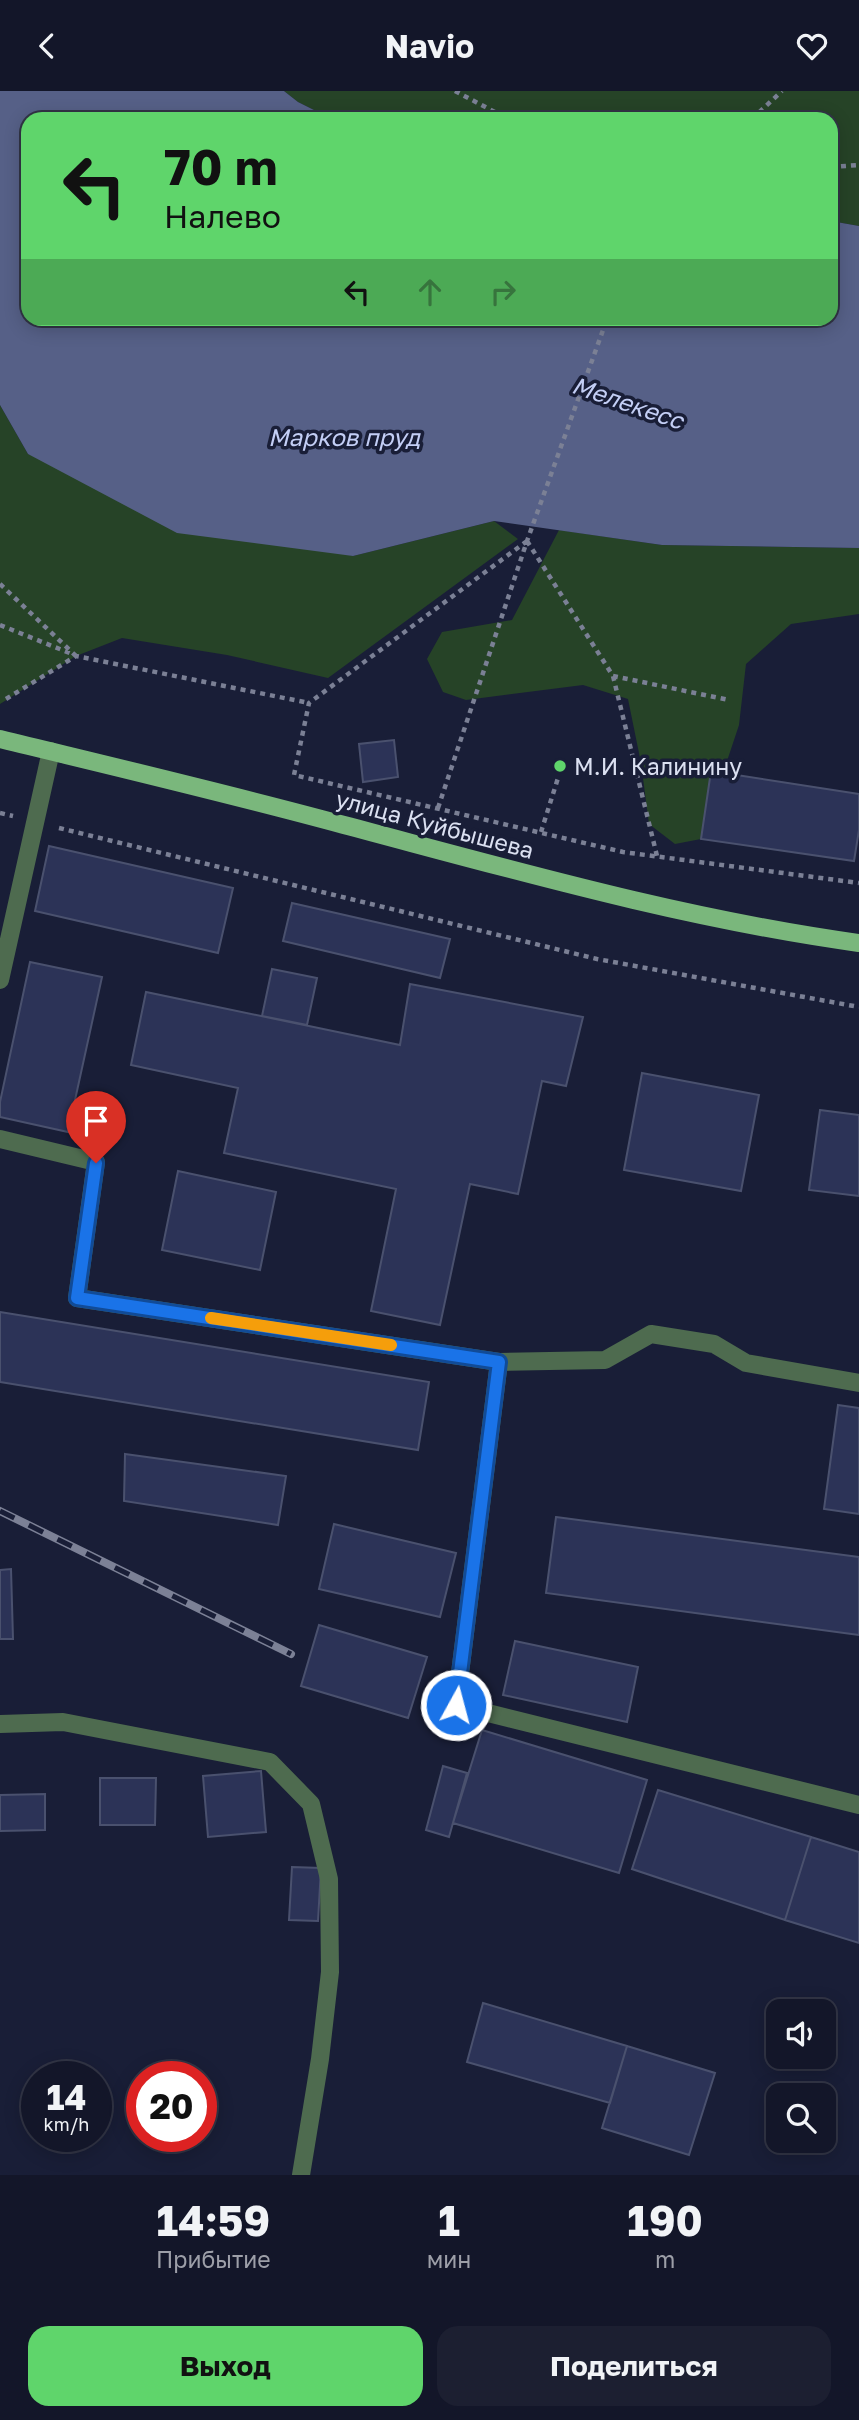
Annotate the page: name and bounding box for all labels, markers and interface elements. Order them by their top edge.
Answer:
icon: back [28,27,66,65]
text: Navio [385,27,474,65]
icon: heart [793,27,831,65]
text: 70 m [164,137,278,196]
icon: left [49,140,140,231]
text: Налево [164,197,281,235]
icon: left [338,273,376,311]
icon: ahead [411,273,449,311]
icon: right [484,273,522,311]
water label: Мелекесс [569,369,689,435]
water label: Марков пруд [268,422,422,452]
place label: М.И. Калинину [574,752,742,780]
marker: М.И. Калинину [552,758,568,774]
street label: улица Куйбышева [333,784,537,864]
pin [66,1091,126,1163]
icon: arrive [77,1102,115,1140]
position arrow [419,1668,493,1742]
map controls [766,1999,836,2153]
button: sound [766,1999,836,2069]
speed limit sign: 20 [126,2061,217,2152]
text: 14 [47,2076,86,2118]
button: search [766,2083,836,2153]
text: km/h [44,2113,89,2135]
text: 14:59 [157,2195,270,2245]
text: 1 [438,2195,460,2245]
text: 190 [627,2195,703,2245]
text: Прибытие [156,2245,271,2273]
text: мин [427,2245,471,2273]
text: m [655,2245,675,2273]
button: Выход [28,2326,423,2406]
button: Поделиться [437,2326,831,2406]

